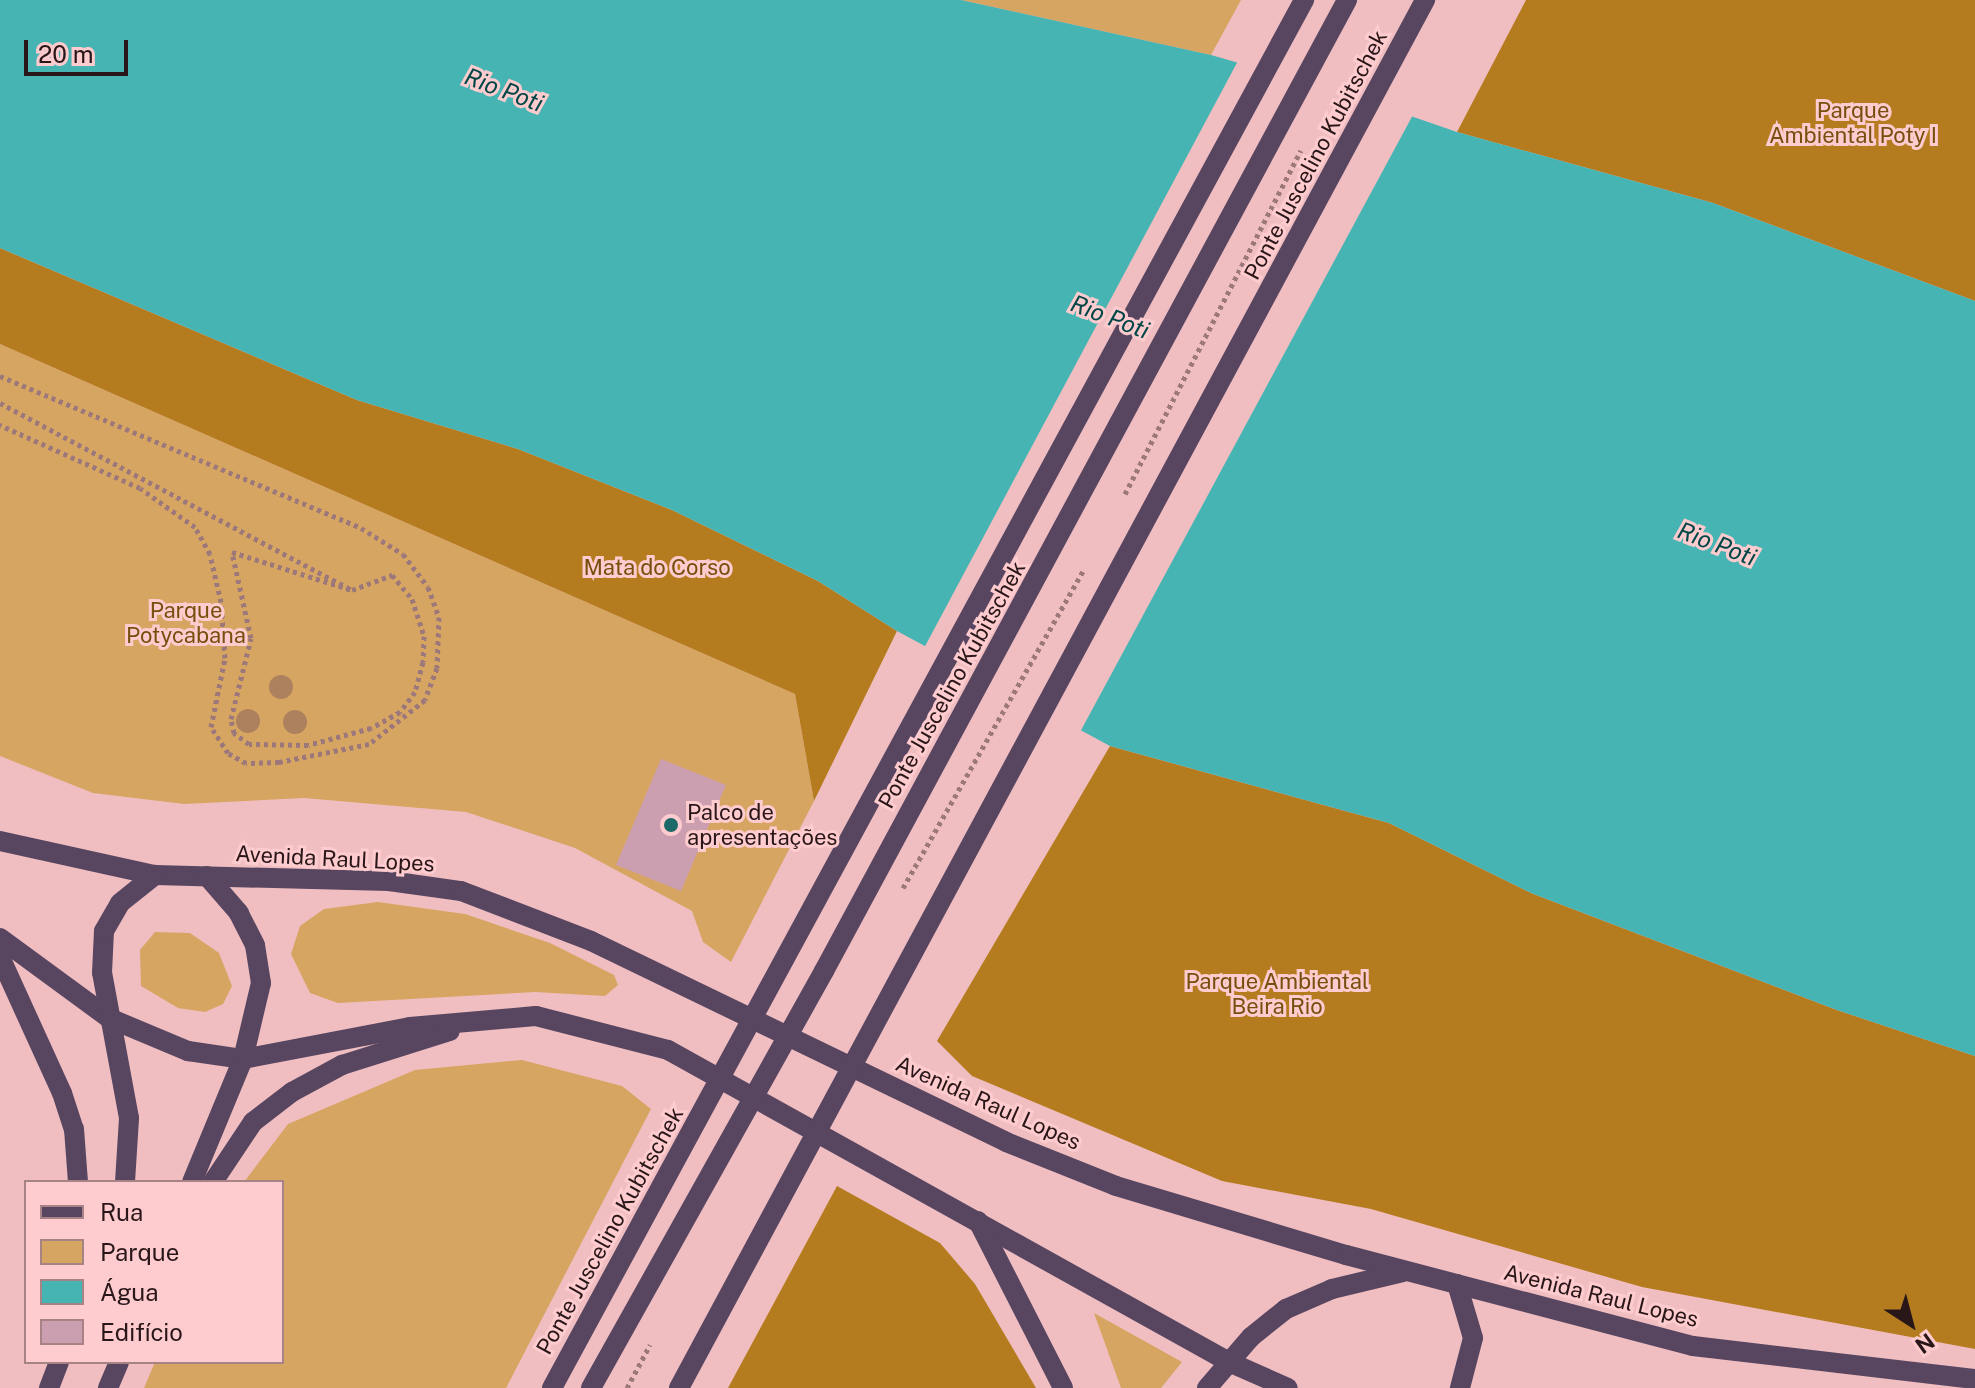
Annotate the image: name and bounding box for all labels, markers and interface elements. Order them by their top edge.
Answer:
scale bar [28,24,132,74]
street label: Ponte Juscelino Kubitschek [1239,26,1393,284]
text: 20 m [38,40,94,68]
water label: Rio Poti [460,62,548,118]
park label: Parque Ambiental Poty I [1769,97,1937,148]
water label: Rio Poti [1066,289,1154,345]
water label: Rio Poti [1673,516,1761,572]
park label: Mata do Corso [583,555,731,581]
street label: Ponte Juscelino Kubitschek [873,557,1031,813]
park label: Parque Potycabana [126,597,246,648]
place label: Palco de apresentações [687,799,837,850]
marker: Palco de apresentações [662,816,680,834]
street label: Avenida Raul Lopes [235,841,435,877]
park label: Parque Ambiental Beira Rio [1185,968,1369,1020]
street label: Avenida Raul Lopes [892,1050,1084,1156]
street label: Ponte Juscelino Kubitschek [531,1103,689,1359]
legend [24,1180,284,1364]
text: Rua [100,1198,143,1226]
text: Parque [100,1238,179,1266]
street label: Avenida Raul Lopes [1501,1259,1701,1333]
text: Água [100,1278,158,1306]
north arrow [1871,1284,1951,1364]
text: Edifício [100,1318,183,1346]
text: N [1911,1328,1940,1359]

